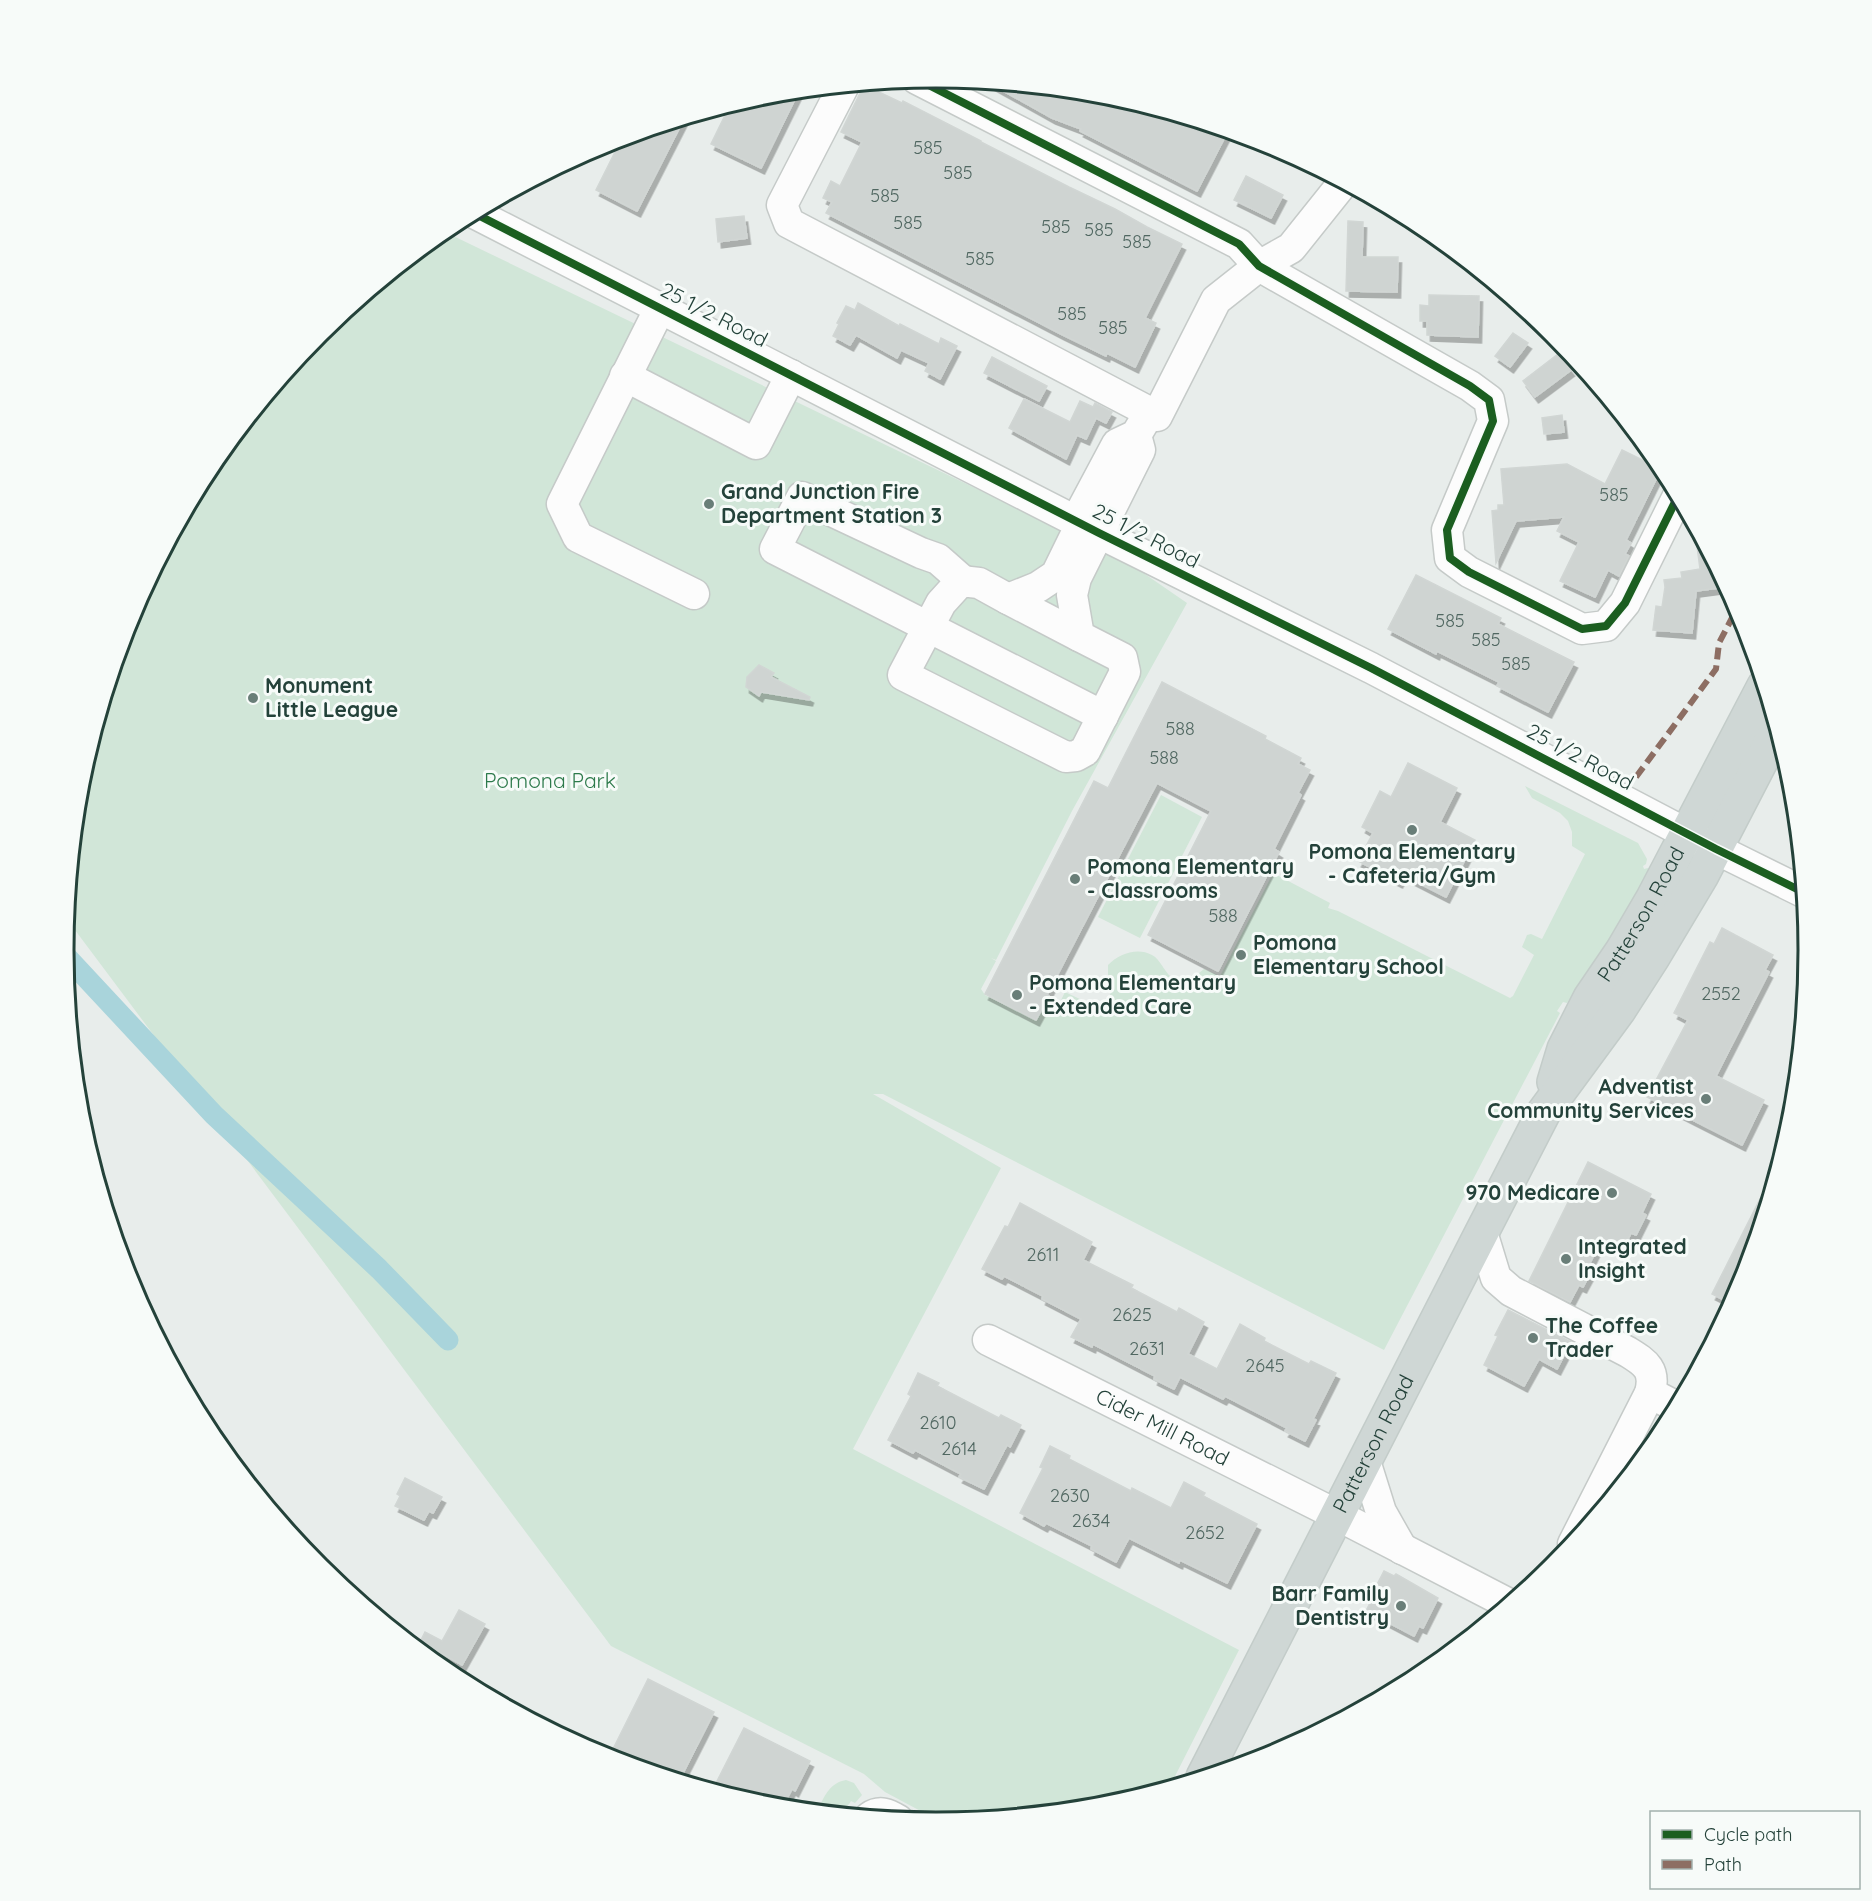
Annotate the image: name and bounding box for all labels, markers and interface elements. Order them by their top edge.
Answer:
house number: 585 [913,136,943,159]
house number: 585 [943,161,973,184]
house number: 585 [870,184,900,207]
house number: 585 [893,211,923,234]
house number: 585 [1041,215,1071,238]
house number: 585 [1084,218,1114,241]
house number: 585 [1122,230,1152,253]
house number: 585 [965,247,995,270]
street label: 25 1/2 Road [656,276,772,352]
house number: 585 [1057,302,1087,325]
house number: 585 [1098,316,1128,339]
place label: Grand Junction Fire Department Station 3 [721,478,942,528]
house number: 585 [1599,483,1629,506]
marker: Grand Junction Fire Department Station 3 [702,497,716,511]
street label: 25 1/2 Road [1088,497,1204,573]
house number: 585 [1435,609,1465,632]
house number: 585 [1471,628,1501,651]
house number: 585 [1501,652,1531,675]
place label: Monument Little League [265,672,398,722]
marker: Monument Little League [246,691,260,705]
house number: 588 [1165,717,1195,740]
street label: 25 1/2 Road [1523,717,1638,795]
house number: 588 [1149,746,1179,769]
park label: Pomona Park [484,767,616,793]
marker: Pomona Elementary - Cafeteria/Gym [1405,823,1419,837]
place label: Pomona Elementary - Cafeteria/Gym [1309,838,1515,888]
street label: Patterson Road [1591,842,1690,986]
place label: Pomona Elementary - Classrooms [1087,853,1294,903]
marker: Pomona Elementary - Classrooms [1068,872,1082,886]
house number: 588 [1208,904,1238,927]
place label: Pomona Elementary School [1253,929,1444,979]
marker: Pomona Elementary School [1234,948,1248,962]
place label: Pomona Elementary - Extended Care [1029,969,1236,1019]
house number: 2552 [1701,982,1741,1005]
marker: Pomona Elementary - Extended Care [1010,988,1024,1002]
place label: Adventist Community Services [1487,1073,1694,1123]
marker: Adventist Community Services [1699,1092,1713,1106]
place label: 970 Medicare [1466,1179,1600,1205]
marker: 970 Medicare [1605,1186,1619,1200]
place label: Integrated Insight [1578,1233,1687,1283]
house number: 2611 [1027,1243,1059,1266]
marker: Integrated Insight [1559,1252,1573,1266]
house number: 2625 [1112,1303,1152,1326]
place label: The Coffee Trader [1545,1312,1658,1362]
marker: The Coffee Trader [1526,1331,1540,1345]
house number: 2631 [1129,1337,1165,1360]
house number: 2645 [1245,1354,1285,1377]
street label: Patterson Road [1326,1370,1419,1517]
street label: Cider Mill Road [1092,1382,1234,1471]
house number: 2610 [920,1411,956,1434]
house number: 2614 [941,1437,977,1460]
house number: 2630 [1050,1484,1090,1507]
house number: 2634 [1072,1509,1110,1532]
house number: 2652 [1185,1521,1225,1544]
place label: Barr Family Dentistry [1271,1580,1389,1630]
marker: Barr Family Dentistry [1394,1599,1408,1613]
legend [1650,1811,1860,1889]
text: Cycle path [1704,1823,1792,1846]
text: Path [1704,1853,1742,1876]

